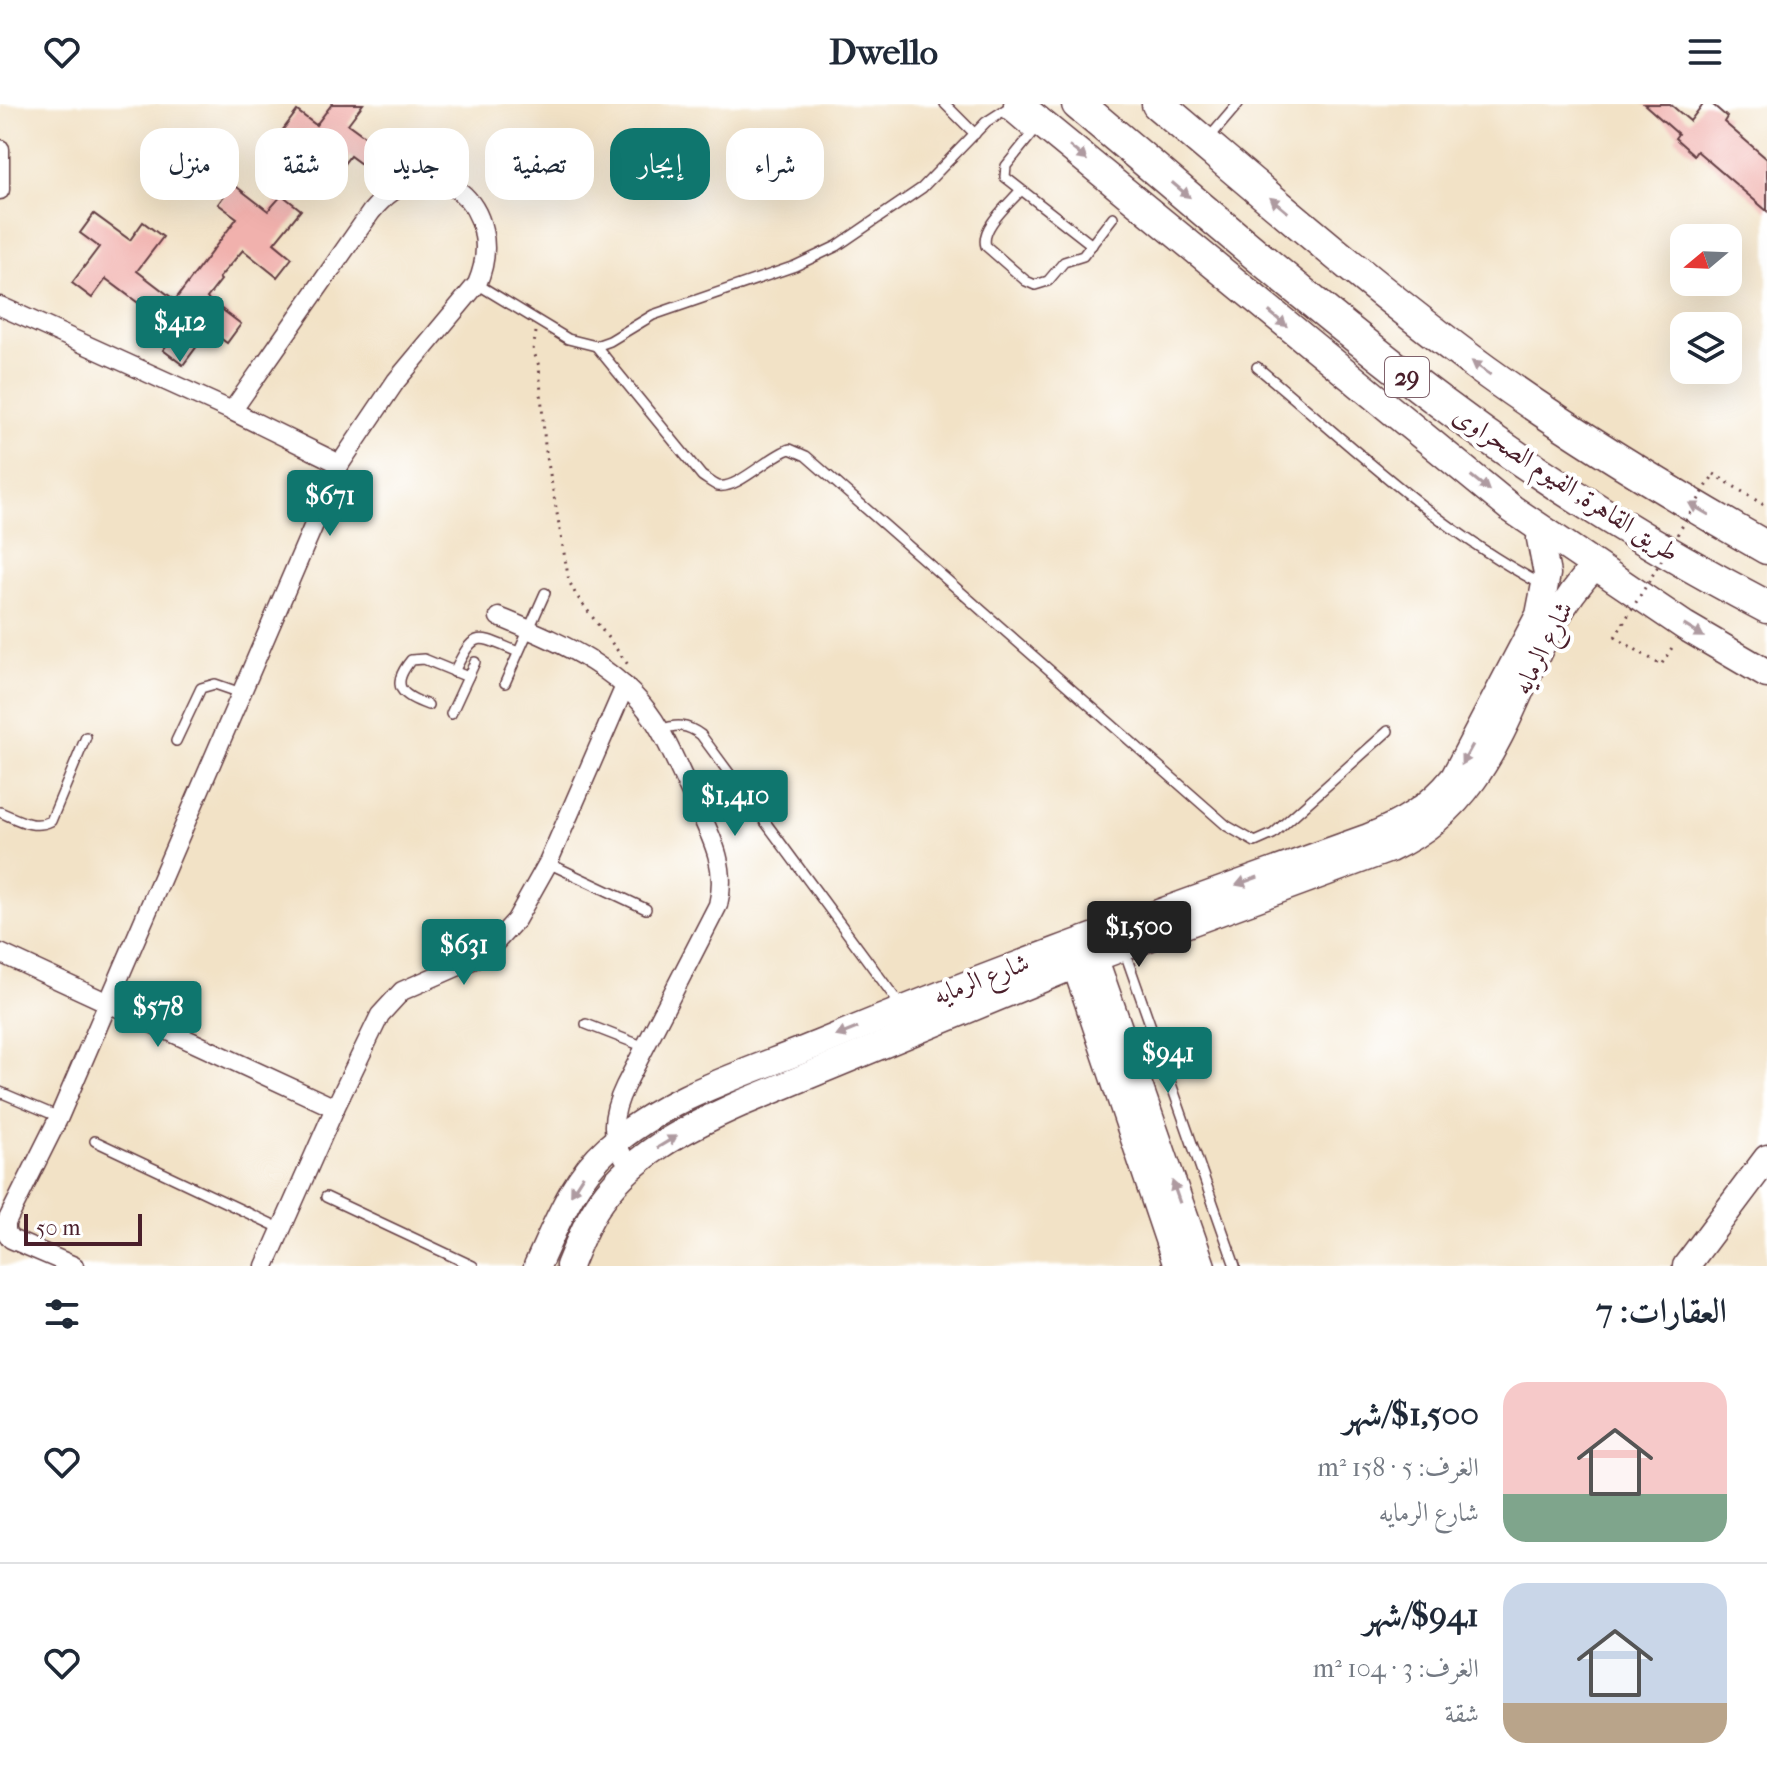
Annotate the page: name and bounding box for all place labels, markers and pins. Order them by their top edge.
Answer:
pin: $412 [133,296,227,364]
pin: $671 [283,470,377,538]
pin: $1,410 [670,770,800,838]
pin: $1,500 [1074,901,1204,969]
pin: $631 [417,919,511,987]
pin: $578 [111,981,205,1049]
pin: $941 [1121,1027,1215,1095]

